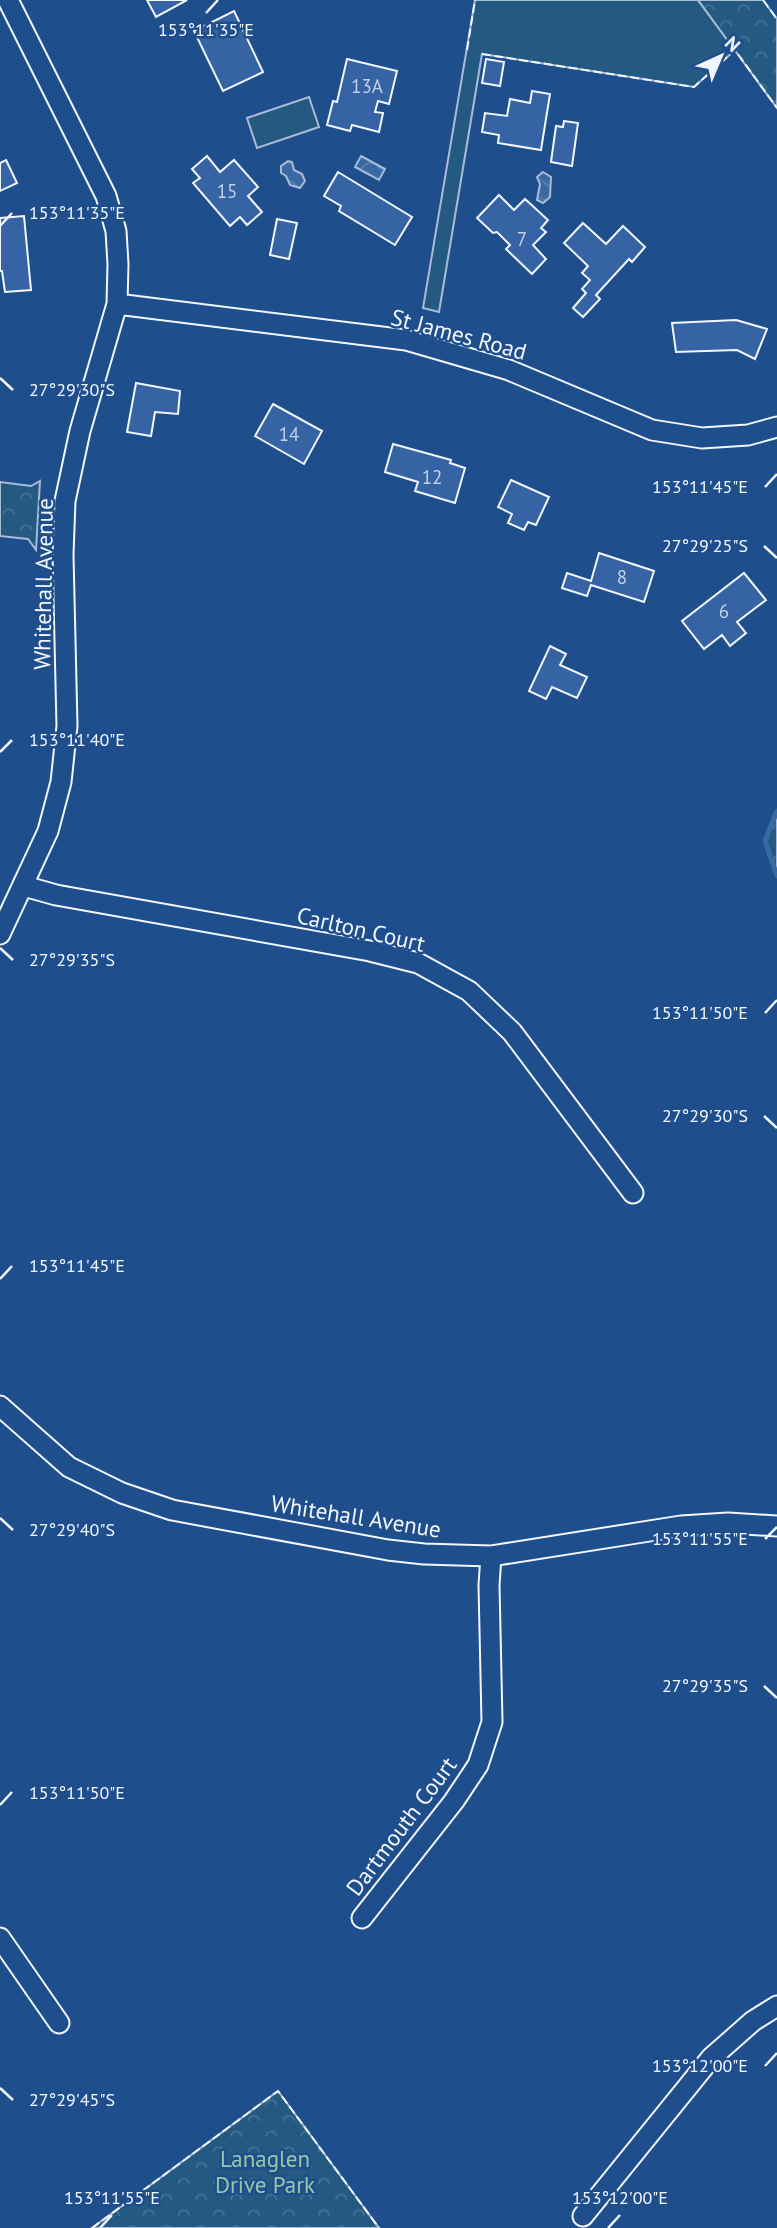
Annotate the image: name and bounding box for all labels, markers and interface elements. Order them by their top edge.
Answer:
text: 153°11'35"E [158,18,254,41]
north arrow [686,21,756,91]
text: N [720,31,746,57]
house number: 13A [351,74,383,98]
house number: 15 [217,179,237,203]
text: 153°11'35"E [29,201,125,224]
house number: 7 [517,227,527,251]
street label: St James Road [388,302,530,366]
text: 27°29'30"S [29,378,115,401]
house number: 14 [279,422,299,446]
house number: 12 [422,465,442,489]
text: 153°11'45"E [652,475,748,498]
street label: Whitehall Avenue [27,498,59,670]
text: 27°29'25"S [662,534,748,557]
house number: 8 [617,565,627,589]
house number: 6 [719,599,729,623]
text: 153°11'40"E [29,728,125,751]
street label: Carlton Court [294,900,428,958]
text: 27°29'35"S [29,948,115,971]
text: 153°11'50"E [652,1001,748,1024]
text: 27°29'30"S [662,1104,748,1127]
text: 153°11'45"E [29,1254,125,1277]
street label: Whitehall Avenue [269,1488,443,1544]
text: 27°29'40"S [29,1518,115,1541]
text: 153°11'55"E [652,1527,748,1550]
text: 27°29'35"S [662,1674,748,1697]
street label: Dartmouth Court [339,1751,463,1901]
text: 153°11'50"E [29,1781,125,1804]
text: 153°12'00"E [652,2054,748,2077]
text: 27°29'45"S [29,2088,115,2111]
park label: Lanaglen Drive Park [215,2144,315,2199]
text: 153°11'55"E [64,2186,160,2209]
text: 153°12'00"E [572,2186,668,2209]

